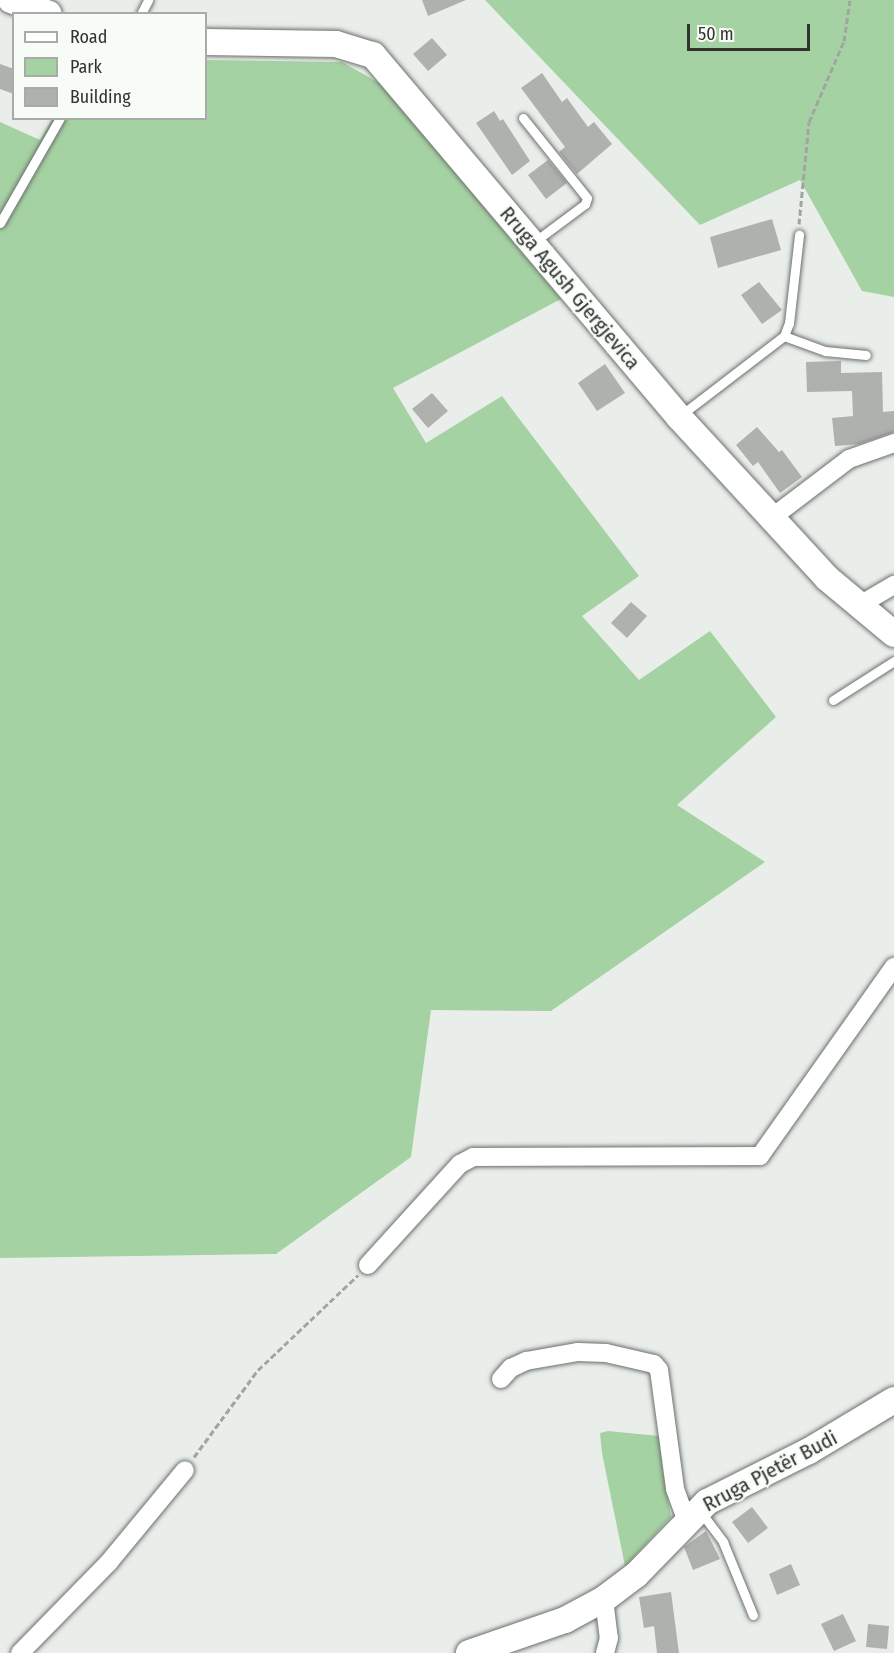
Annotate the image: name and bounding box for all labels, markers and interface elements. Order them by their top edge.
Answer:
legend [12,12,207,120]
scale bar [690,12,813,50]
text: 50 m [698,23,734,45]
text: Road [70,26,107,48]
text: Park [70,56,102,78]
text: Building [70,86,131,108]
street label: Rruga Agush Gjergjevica [494,201,646,375]
street label: Rruga Pjetër Budi [698,1425,842,1517]

